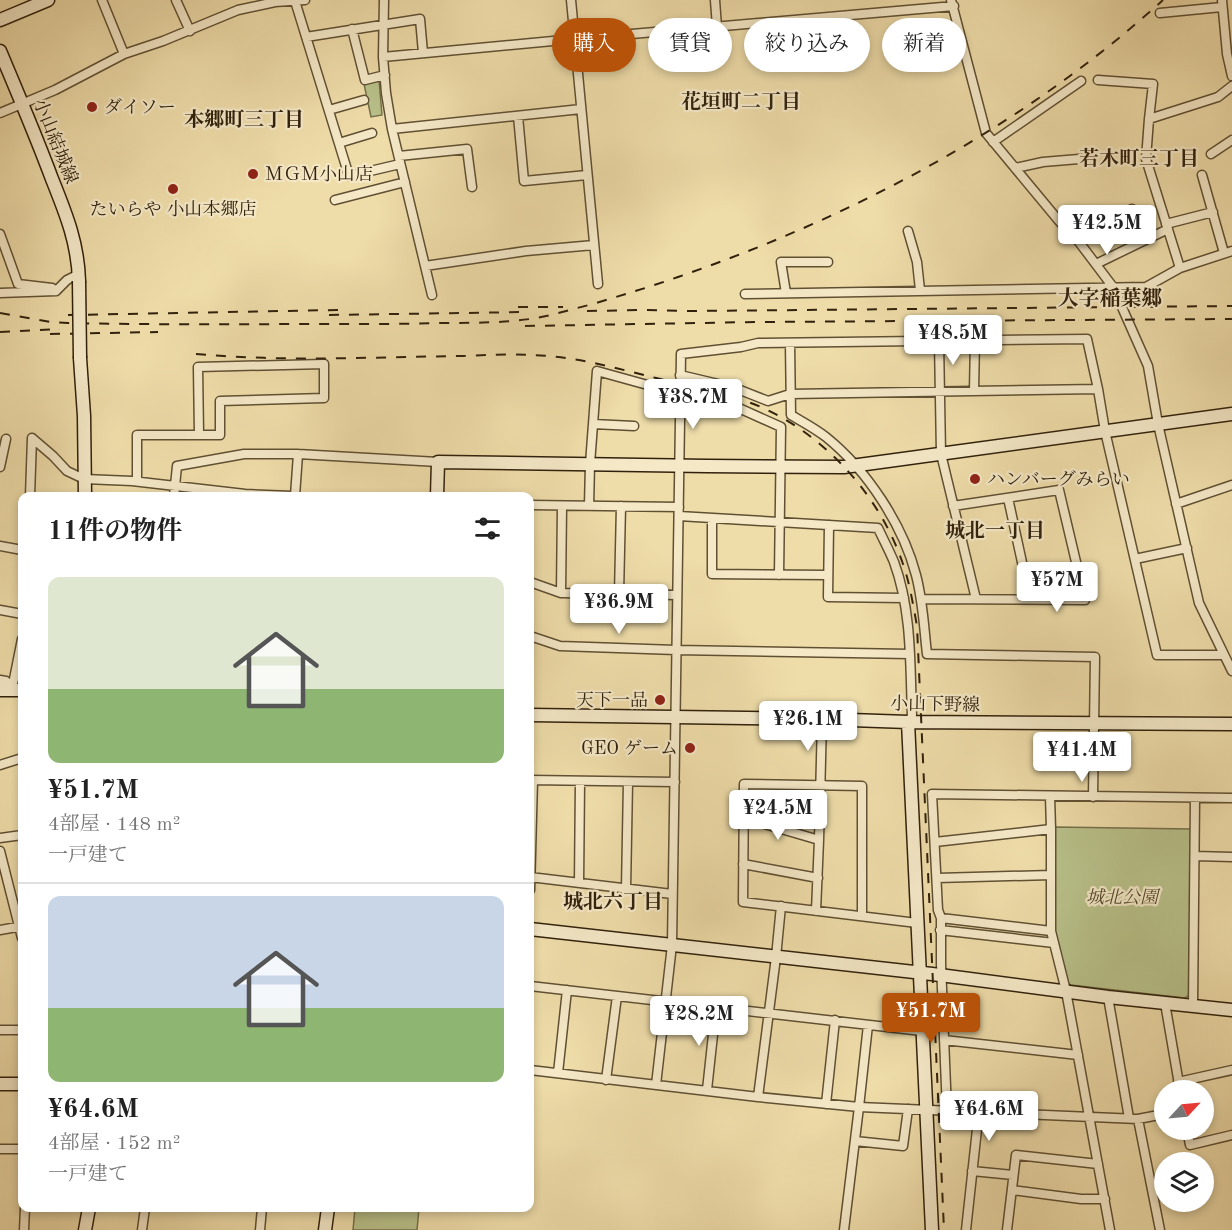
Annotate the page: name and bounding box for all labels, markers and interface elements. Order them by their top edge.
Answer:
chip: 購入 [552,18,636,72]
chip: 賃貸 [648,18,732,72]
chip: 絞り込み [744,18,870,72]
chip: 新着 [882,18,966,72]
district label: 花垣町二丁目 [681,90,801,113]
street label: 小山結城線 [30,96,82,186]
place label: ダイソー [104,98,176,117]
marker: ダイソー [85,100,99,114]
district label: 本郷町三丁目 [184,109,304,131]
district label: 若木町三丁目 [1079,147,1199,170]
place label: ＭＧＭ小山店 [265,164,373,184]
marker: ＭＧＭ小山店 [246,167,260,181]
marker: たいらや 小山本郷店 [166,182,180,196]
place label: たいらや 小山本郷店 [89,199,257,219]
pin: ¥42.5M [1058,205,1156,256]
text: ¥42.5M [1072,214,1142,234]
district label: 大字稲葉郷 [1058,287,1163,310]
pin: ¥48.5M [904,315,1002,366]
text: ¥48.5M [918,324,988,344]
pin: ¥38.7M [644,379,742,430]
text: ¥38.7M [658,388,728,408]
place label: ハンバーグみらい [987,470,1130,489]
marker: ハンバーグみらい [968,472,982,486]
icon: filters [471,512,504,545]
text: 11件の物件 [48,519,182,545]
district label: 城北一丁目 [945,520,1045,542]
pin: ¥57M [1021,562,1093,613]
text: ¥57M [1031,571,1083,591]
pin: ¥36.9M [570,584,668,635]
text: ¥36.9M [584,593,654,613]
icon: home [222,616,330,724]
place label: 天下一品 [576,691,648,710]
marker: 天下一品 [653,693,667,707]
street label: 小山下野線 [890,693,980,715]
pin: ¥26.1M [759,701,857,752]
text: ¥26.1M [773,710,843,730]
pin: ¥41.4M [1033,732,1131,783]
place label: GEO ゲーム [581,739,678,758]
marker: GEO ゲーム [683,741,697,755]
text: ¥41.4M [1047,741,1117,761]
text: ¥51.7M [48,778,139,804]
pin: ¥24.5M [729,790,827,841]
text: ¥24.5M [743,799,813,819]
text: 4部屋 · 148 m² [48,815,180,835]
text: 一戸建て [48,846,128,866]
park label: 城北公園 [1086,888,1161,907]
district label: 城北六丁目 [563,891,663,913]
icon: home [222,935,330,1043]
pin: ¥51.7M [882,993,980,1044]
pin: ¥28.2M [650,996,748,1047]
text: ¥51.7M [896,1002,966,1022]
text: ¥28.2M [664,1005,734,1025]
north arrow [1154,1080,1214,1140]
map controls [1154,1080,1214,1212]
pin: ¥64.6M [940,1091,1038,1142]
text: ¥64.6M [48,1097,139,1123]
text: ¥64.6M [954,1100,1024,1120]
text: 4部屋 · 152 m² [48,1134,180,1154]
button: layers [1154,1152,1214,1212]
text: 一戸建て [48,1165,128,1185]

